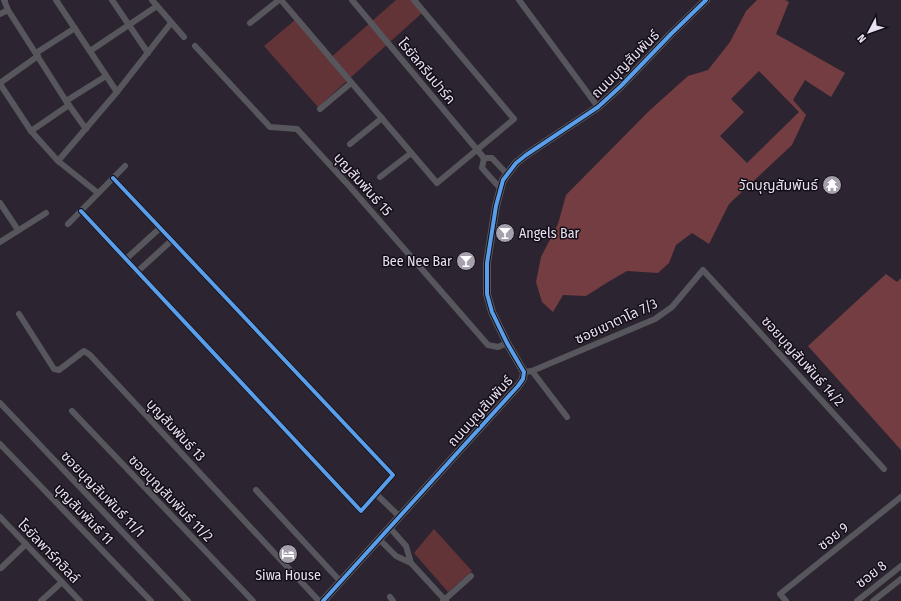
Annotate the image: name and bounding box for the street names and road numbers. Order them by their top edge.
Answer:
street label: ถนนบุญสัมพันธ์ [588,27,663,102]
street label: โรยัลกรีนปาร์ค [394,35,459,108]
street label: บุญสัมพันธ์ 15 [330,149,395,219]
street label: ซอยเขาตาโล 7/3 [572,295,660,348]
street label: ซอยบุญสัมพันธ์ 14/2 [758,313,848,410]
street label: ถนนบุญสัมพันธ์ [444,372,517,450]
street label: บุญสัมพันธ์ 13 [143,396,209,465]
street label: ซอยบุญสัมพันธ์ 11/1 [58,448,148,540]
street label: ซอยบุญสัมพันธ์ 11/2 [125,451,216,545]
street label: บุญสัมพันธ์ 11 [51,480,117,548]
street label: โรยัลพาร์กฮิลล์ [14,516,83,587]
street label: ซอย 9 [815,519,852,554]
street label: ซอย 8 [853,557,890,592]

